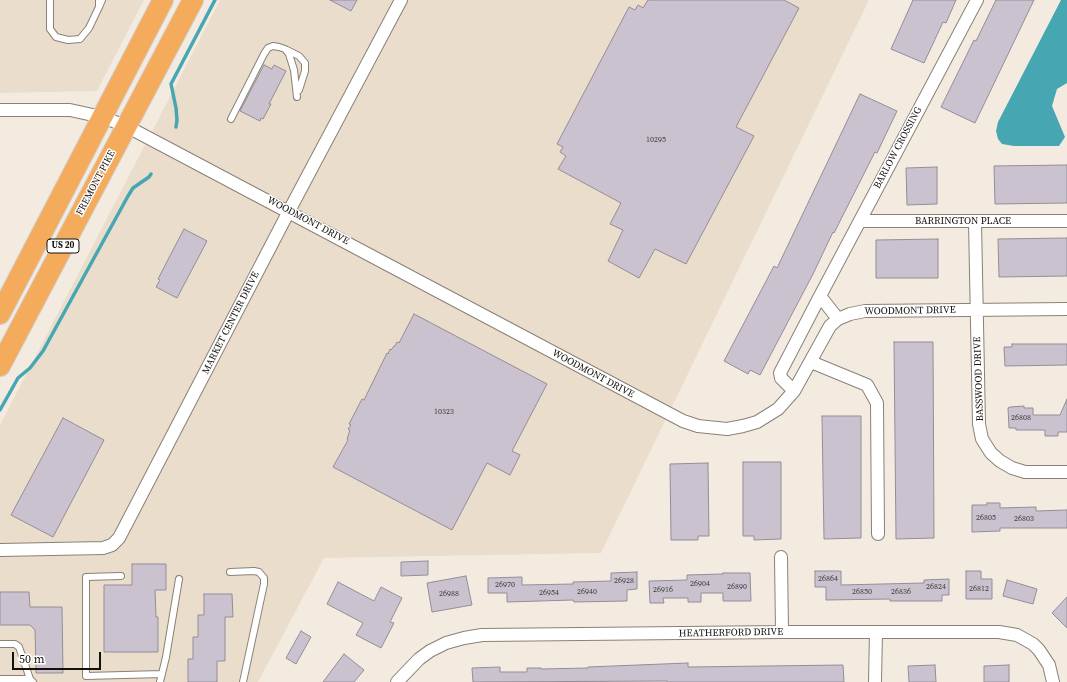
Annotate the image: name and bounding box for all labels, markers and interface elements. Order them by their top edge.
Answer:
street label: BARLOW CROSSING [871,105,925,191]
house number: 10295 [646,135,666,145]
street label: FREMONT PIKE [74,148,118,218]
street label: WOODMONT DRIVE [265,194,351,248]
street label: BARRINGTON PLACE [915,215,1011,227]
road number: US 20 [47,239,79,253]
street label: MARKET CENTER DRIVE [200,270,262,376]
street label: WOODMONT DRIVE [864,304,956,318]
street label: BASSWOOD DRIVE [972,336,986,422]
street label: WOODMONT DRIVE [550,347,636,401]
house number: 10323 [434,407,454,417]
house number: 26808 [1011,413,1031,423]
house number: 26805 [976,513,996,523]
house number: 26803 [1014,514,1034,524]
house number: 26864 [818,574,838,584]
house number: 26928 [614,576,634,586]
house number: 26904 [690,579,710,589]
house number: 26970 [495,580,515,590]
house number: 26890 [727,582,747,592]
house number: 26824 [926,582,946,592]
house number: 26812 [969,584,989,594]
house number: 26916 [653,585,673,595]
house number: 26940 [577,587,597,597]
house number: 26850 [852,587,872,597]
house number: 26836 [891,587,911,597]
house number: 26954 [539,588,559,598]
house number: 26988 [439,589,459,599]
street label: HEATHERFORD DRIVE [679,626,783,640]
scale bar [14,644,103,670]
text: 50 m [19,651,45,667]

